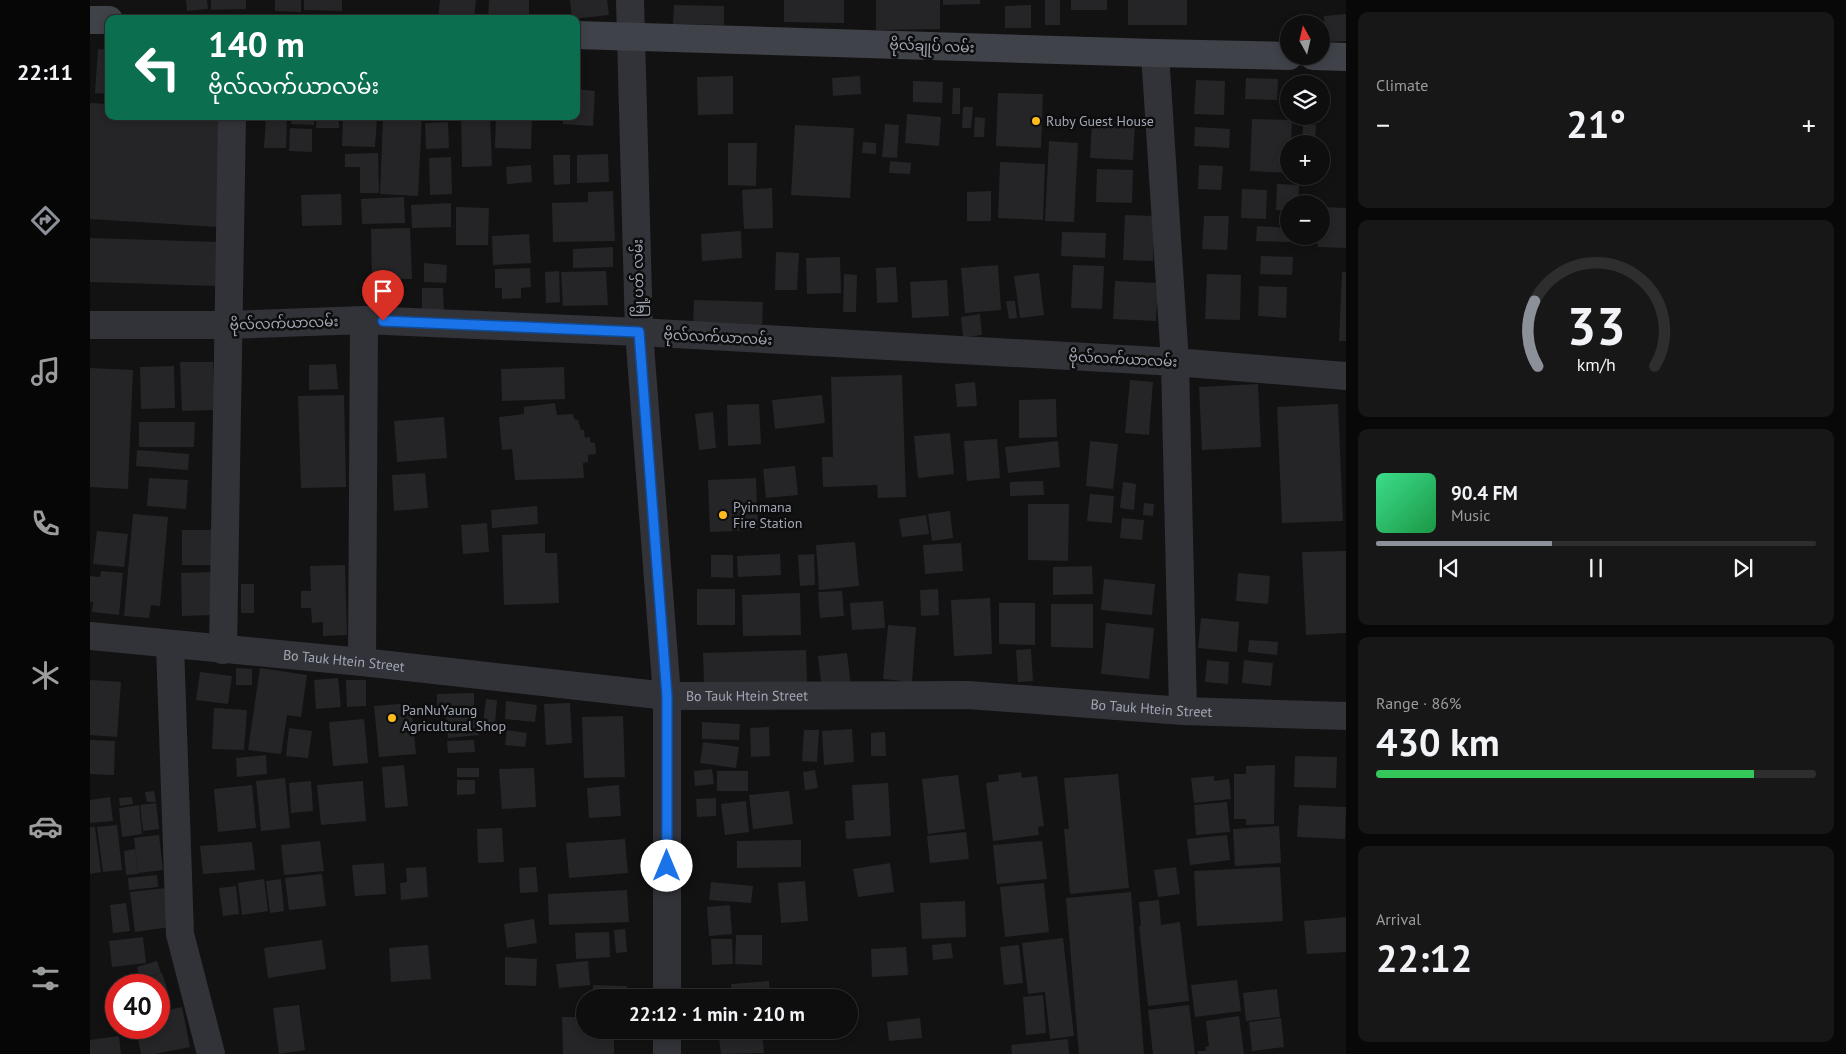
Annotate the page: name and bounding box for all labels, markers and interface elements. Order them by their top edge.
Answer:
north arrow [1280,15,1330,65]
map controls [1280,15,1330,245]
text: 140 m [208,21,305,67]
icon: left [125,35,190,100]
street label: ဗိုလ်ချုပ် လမ်း [889,35,975,59]
text: 22:11 [17,58,73,86]
text: ဗိုလ်လက်ယာလမ်း [208,72,379,100]
button: layers [1280,75,1330,125]
text: Climate [1376,75,1428,95]
text: 21° [1566,99,1626,148]
text: − [1376,106,1390,143]
text: + [1802,106,1816,143]
place label: Ruby Guest House [1046,112,1154,130]
marker: Ruby Guest House [1030,115,1042,127]
button: + [1280,135,1330,185]
button: − [1280,195,1330,245]
icon: directions [28,203,63,238]
street label: မြို့ပတ် လမ်း [627,239,651,317]
pin [362,270,404,321]
icon: arrive [369,277,397,305]
text: 33 [1567,292,1625,359]
street label: ဗိုလ်လက်ယာလမ်း [229,311,339,337]
street label: ဗိုလ်လက်ယာလမ်း [663,324,773,352]
street label: ဗိုလ်လက်ယာလမ်း [1068,346,1178,374]
text: km/h [1576,353,1616,376]
icon: music [28,354,63,389]
text: 90.4 FM [1451,481,1518,505]
place label: Pyinmana Fire Station [733,498,802,532]
text: Music [1451,505,1491,525]
icon: phone [28,506,63,541]
marker: Pyinmana Fire Station [717,509,729,521]
icon: previous [1435,554,1463,582]
icon: pause [1582,554,1610,582]
icon: next [1729,554,1757,582]
street label: Bo Tauk Htein Street [282,646,406,676]
icon: climate [28,658,63,693]
street label: Bo Tauk Htein Street [686,687,808,705]
text: Range · 86% [1376,693,1461,713]
street label: Bo Tauk Htein Street [1090,695,1213,721]
place label: PanNuYaung Agricultural Shop [402,701,506,735]
marker: PanNuYaung Agricultural Shop [386,712,398,724]
text: 430 km [1376,717,1500,766]
icon: car [28,809,63,844]
position arrow [640,839,692,891]
text: Arrival [1376,909,1421,929]
text: 22:12 [1376,933,1472,982]
icon: filters [28,961,63,996]
speed limit sign: 40 [105,974,170,1039]
text: 22:12 · 1 min · 210 m [629,1002,805,1026]

